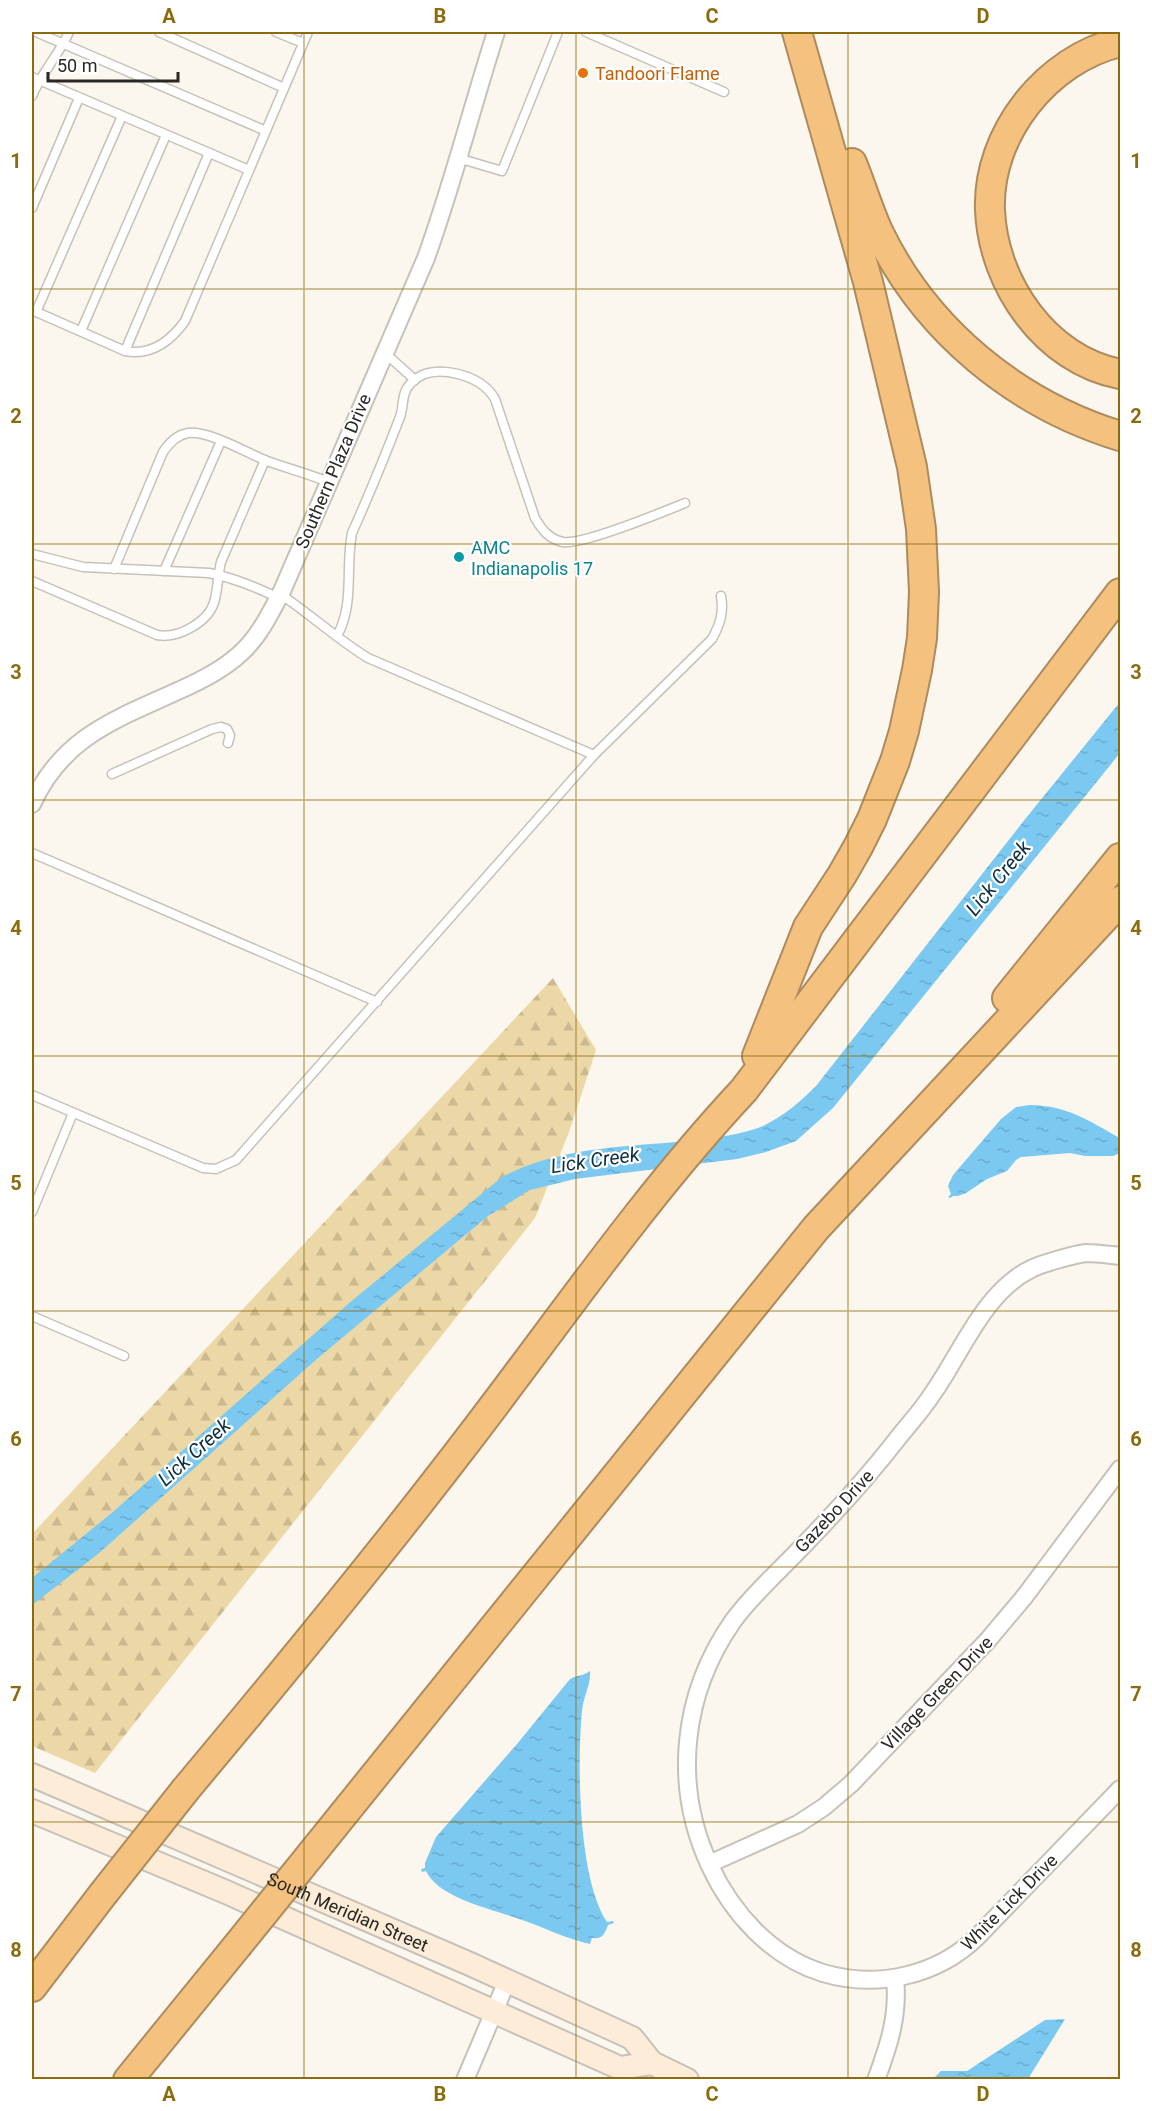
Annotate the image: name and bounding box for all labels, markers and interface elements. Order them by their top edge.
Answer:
text: A [162,4,176,28]
text: B [434,4,446,28]
text: C [705,4,719,28]
text: D [977,4,990,28]
scale bar [48,45,178,83]
text: 50 m [57,55,97,76]
place label: Tandoori Flame [595,63,720,84]
marker: Tandoori Flame [576,66,590,80]
text: 1 [10,149,22,173]
text: 1 [1130,149,1142,173]
street label: Southern Plaza Drive [291,391,375,551]
text: 2 [10,404,22,428]
text: 2 [1130,404,1142,428]
place label: AMC Indianapolis 17 [471,537,593,579]
marker: AMC Indianapolis 17 [452,550,466,564]
text: 3 [10,660,22,684]
text: 3 [1130,660,1142,684]
water label: Lick Creek [961,835,1036,920]
text: 4 [10,916,22,940]
text: 4 [1130,916,1142,940]
water label: Lick Creek [549,1142,642,1178]
text: 5 [10,1171,22,1195]
text: 5 [1130,1171,1142,1195]
water label: Lick Creek [153,1412,236,1491]
text: 6 [10,1427,22,1451]
text: 6 [1130,1427,1142,1451]
street label: Gazebo Drive [790,1465,878,1557]
street label: Village Green Drive [877,1632,997,1754]
text: 7 [10,1682,22,1706]
text: 7 [1130,1682,1142,1706]
street label: White Lick Drive [956,1849,1062,1955]
street label: South Meridian Street [264,1867,432,1955]
text: 8 [10,1938,22,1962]
text: 8 [1130,1938,1142,1962]
text: A [162,2082,176,2106]
text: B [434,2082,446,2106]
text: C [705,2082,719,2106]
text: D [977,2082,990,2106]

